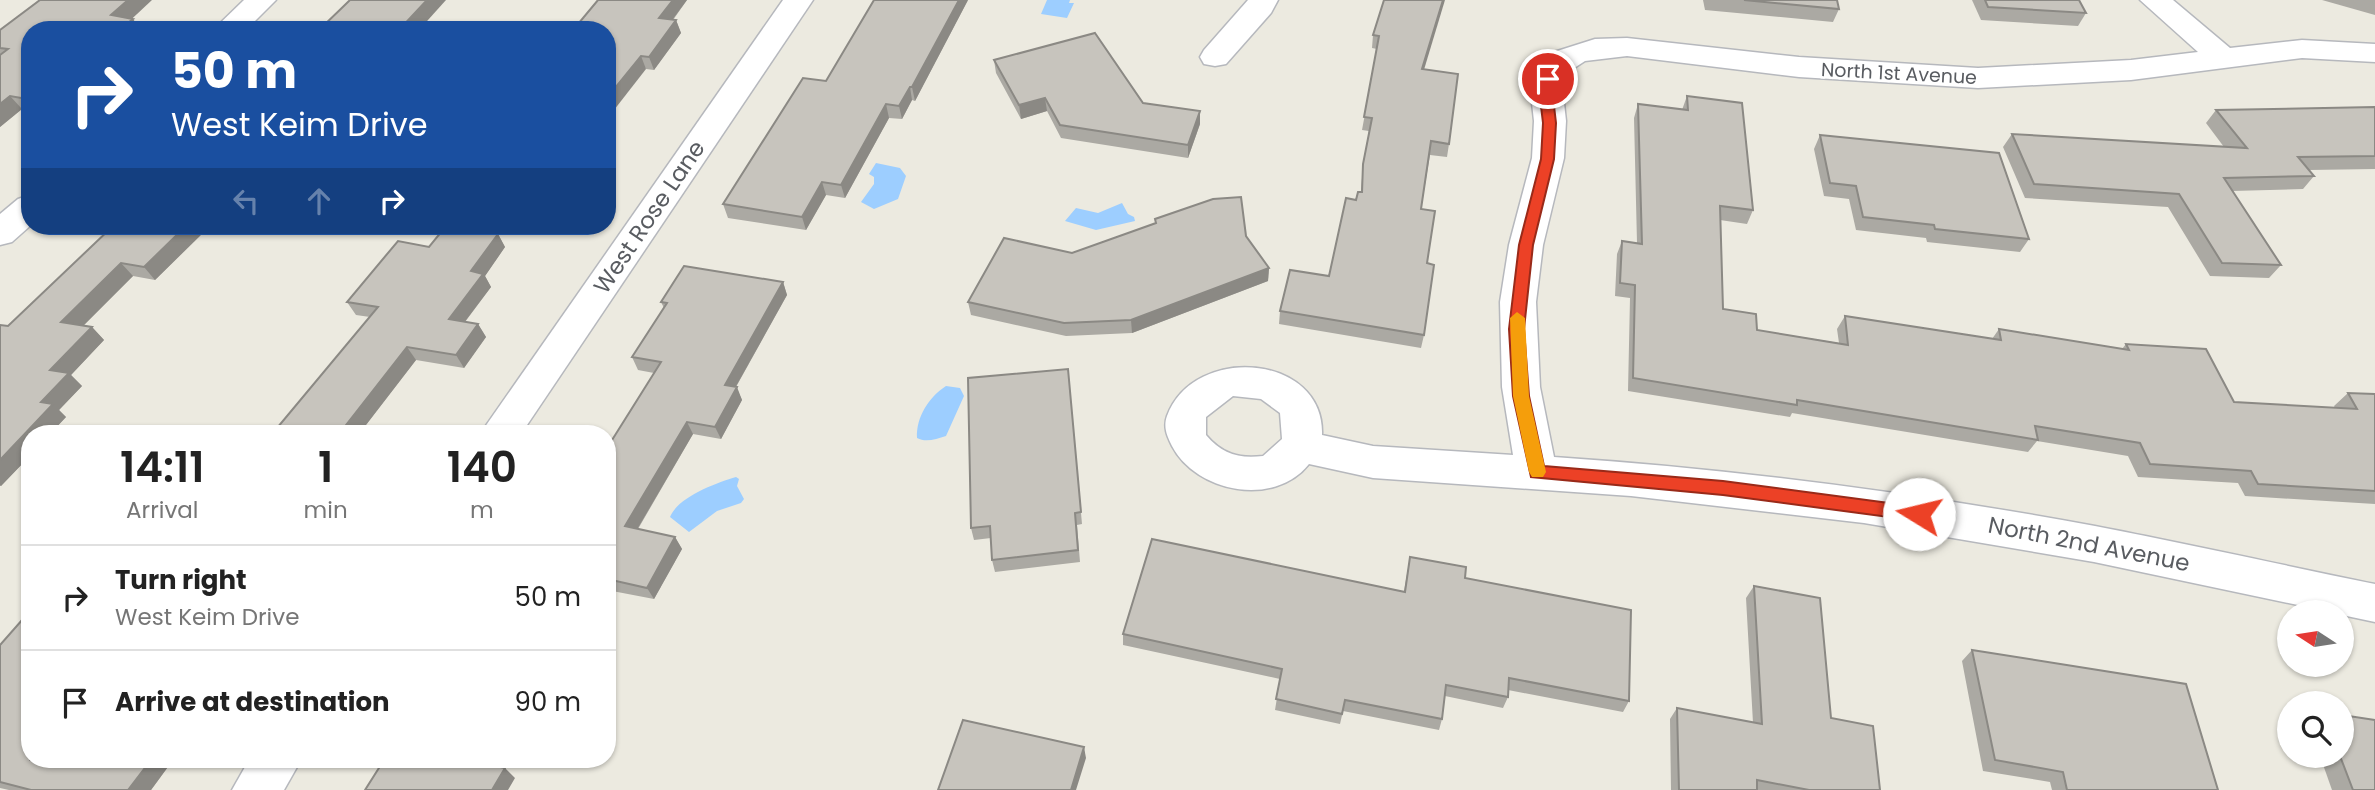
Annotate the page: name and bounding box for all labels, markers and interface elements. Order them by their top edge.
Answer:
text: 50 m [171,37,297,105]
icon: right [56,49,147,140]
pin [1518,49,1578,109]
street label: North 1st Avenue [1820,56,1978,91]
icon: arrive [1529,60,1567,98]
text: West Keim Drive [171,102,428,147]
street label: West Rose Lane [586,134,712,300]
icon: left [227,182,265,220]
icon: ahead [300,182,338,220]
icon: right [373,182,411,220]
text: 14:11 [120,438,205,497]
text: 1 [318,438,333,497]
text: 140 [447,438,517,497]
position arrow [1882,477,1956,551]
text: Arrival [126,494,199,526]
text: min [304,494,348,526]
text: m [470,494,494,526]
street label: North 2nd Avenue [1985,509,2193,579]
text: Turn right [115,562,247,598]
icon: right [56,579,94,617]
text: 50 m [515,579,581,615]
north arrow [2277,600,2354,677]
map controls [2277,600,2354,768]
text: West Keim Drive [115,601,299,633]
icon: arrive [56,684,94,722]
text: Arrive at destination [115,684,390,720]
text: 90 m [515,684,581,720]
button: search [2277,691,2354,768]

